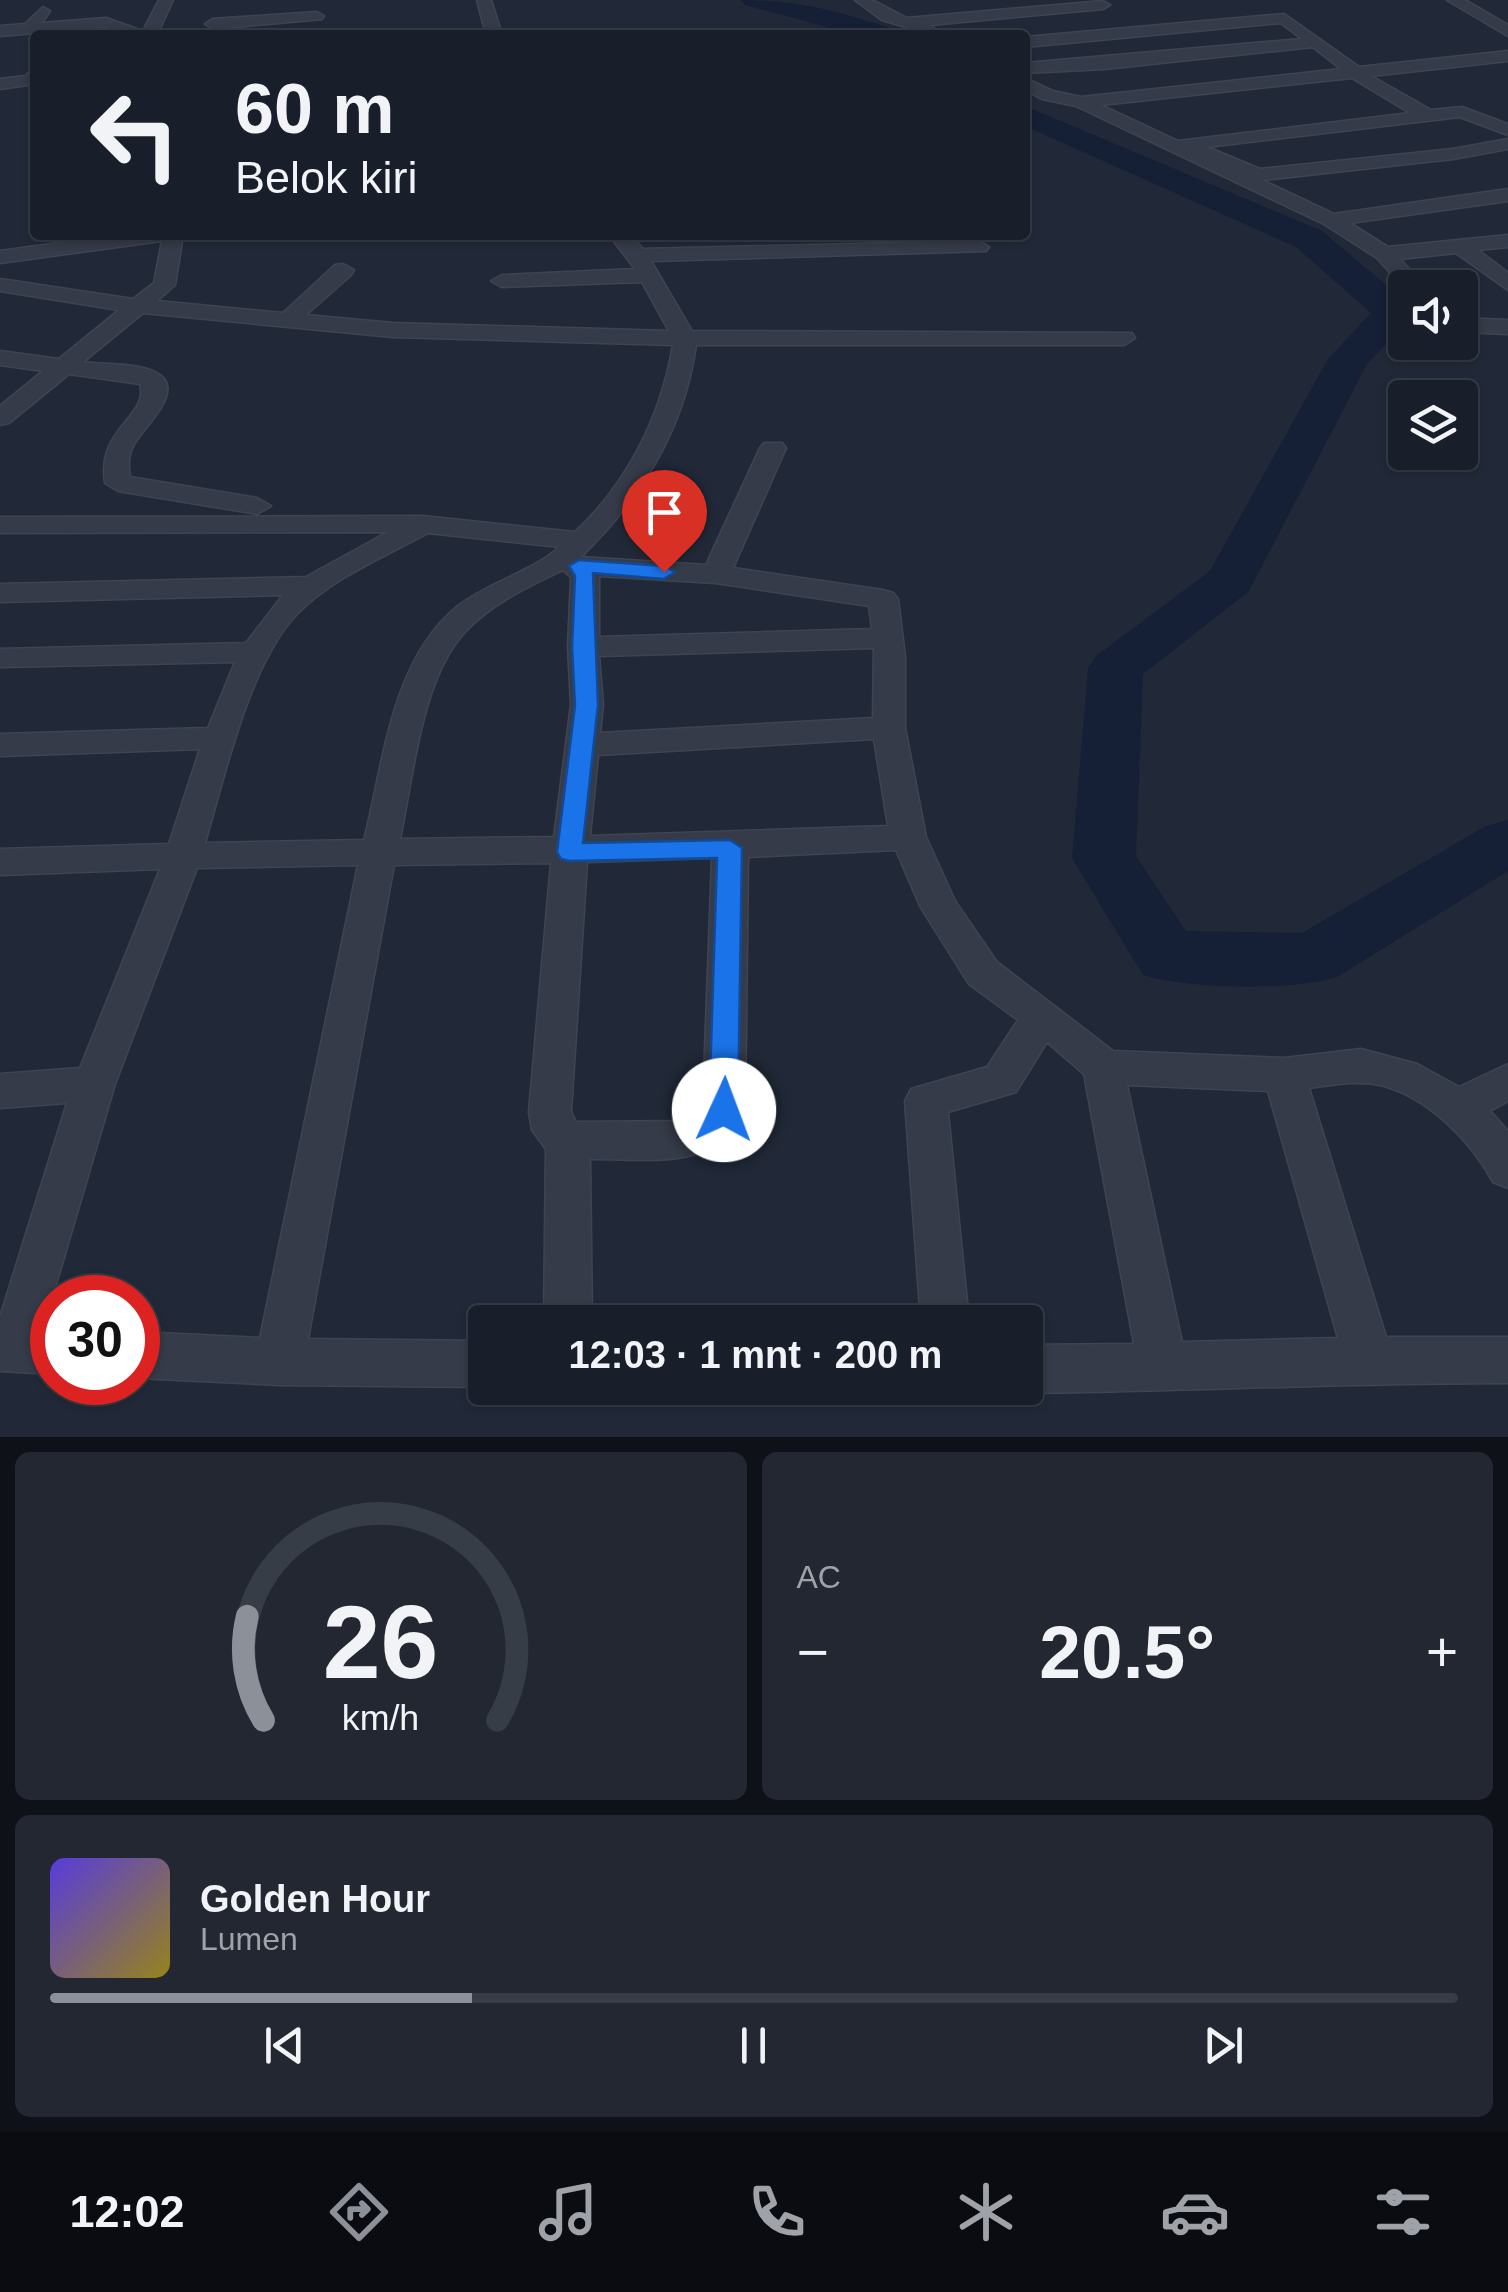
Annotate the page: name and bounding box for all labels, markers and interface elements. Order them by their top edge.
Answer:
icon: left [70,70,200,200]
text: 60 m [235,70,395,148]
text: Belok kiri [235,152,418,203]
map controls [1388,270,1478,470]
button: sound [1388,270,1478,360]
button: layers [1388,380,1478,470]
pin [622,470,707,573]
icon: arrive [637,485,692,540]
position arrow [672,1058,776,1162]
speed limit sign: 30 [30,1275,160,1405]
text: 12:03 · 1 mnt · 200 m [569,1334,942,1376]
text: AC [797,1559,841,1595]
text: 26 [323,1584,439,1700]
text: 20.5° [1039,1610,1215,1694]
text: − [797,1621,829,1683]
text: + [1426,1621,1458,1683]
text: km/h [342,1698,419,1738]
text: Golden Hour [200,1878,430,1920]
text: Lumen [200,1921,298,1957]
icon: previous [257,2018,312,2073]
icon: pause [726,2018,781,2073]
icon: next [1196,2018,1251,2073]
icon: directions [324,2177,394,2247]
icon: music [533,2177,603,2247]
icon: phone [742,2177,812,2247]
icon: climate [951,2177,1021,2247]
icon: car [1160,2177,1230,2247]
icon: filters [1368,2177,1438,2247]
text: 12:02 [69,2186,185,2237]

